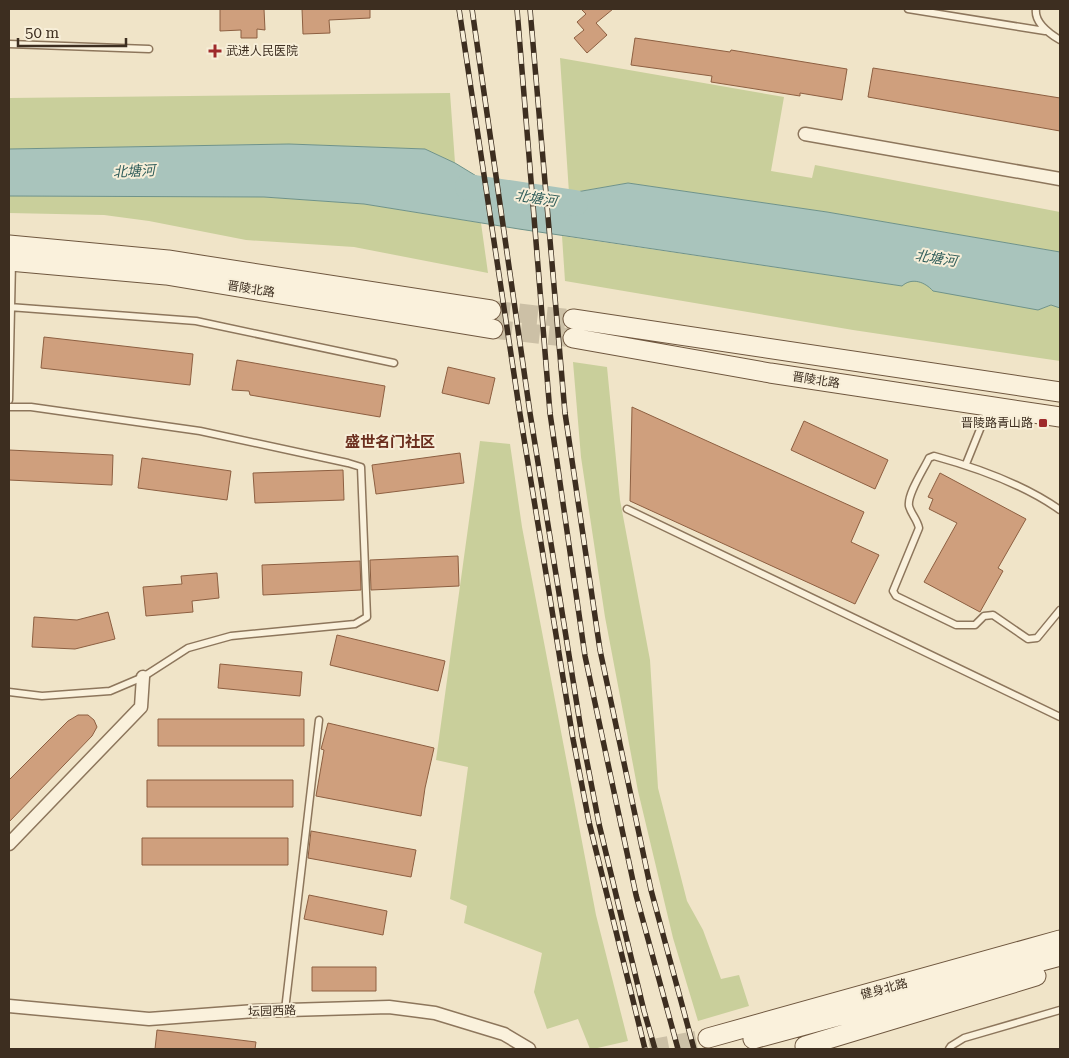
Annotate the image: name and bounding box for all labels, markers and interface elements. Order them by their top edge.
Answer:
scale bar [18,15,125,47]
text: 50 m [25,24,60,42]
marker: 武进人民医院 [208,44,222,58]
place label: 武进人民医院 [226,44,298,58]
water label: 北塘河 [113,162,158,180]
water label: 北塘河 [514,187,561,210]
water label: 北塘河 [914,247,961,270]
street label: 晋陵北路 [226,278,276,300]
street label: 晋陵北路 [791,369,841,391]
place label: 晋陵路青山路 [961,416,1033,430]
marker: 晋陵路青山路 [1037,417,1049,429]
district label: 盛世名门社区 [345,433,435,451]
street label: 健身北路 [859,976,909,1002]
street label: 坛园西路 [248,1003,296,1019]

